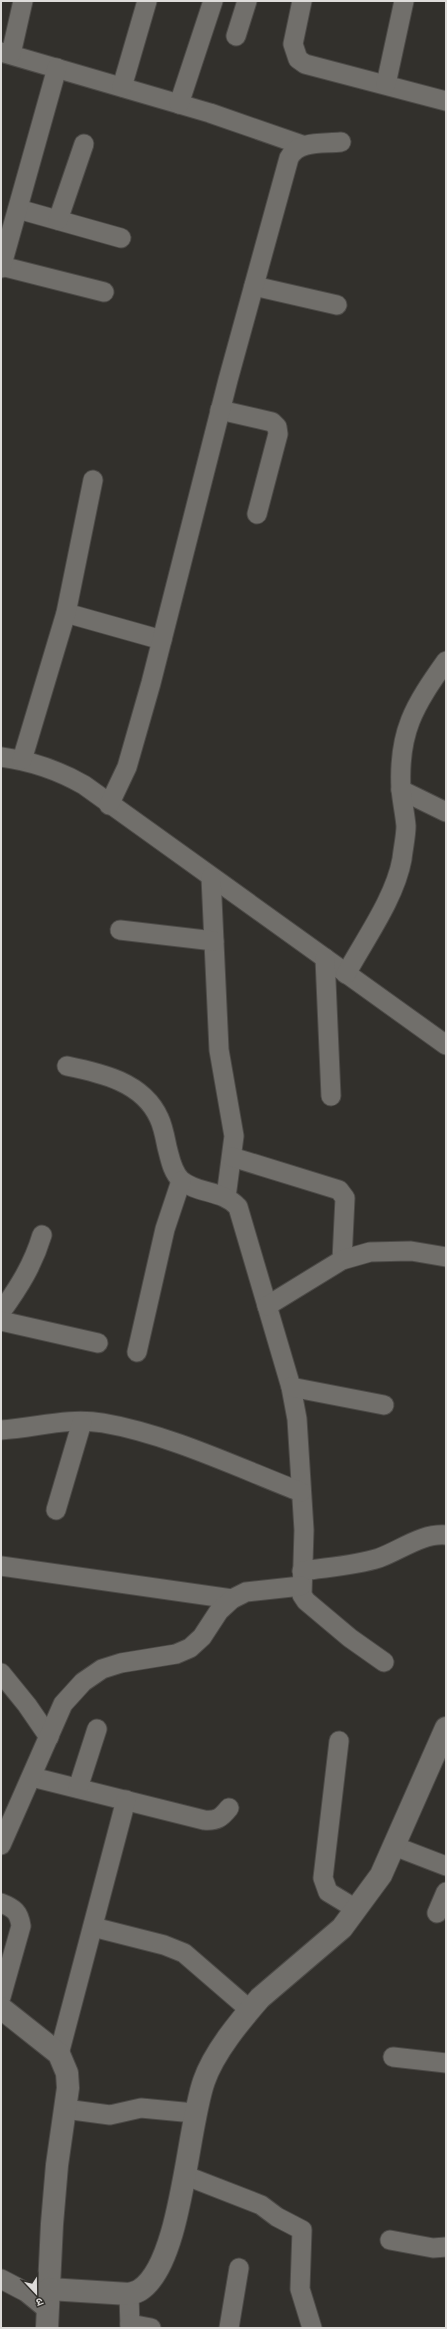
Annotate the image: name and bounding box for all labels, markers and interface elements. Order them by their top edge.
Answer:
north arrow [16,2273,56,2313]
text: उ [34,2296,45,2309]

